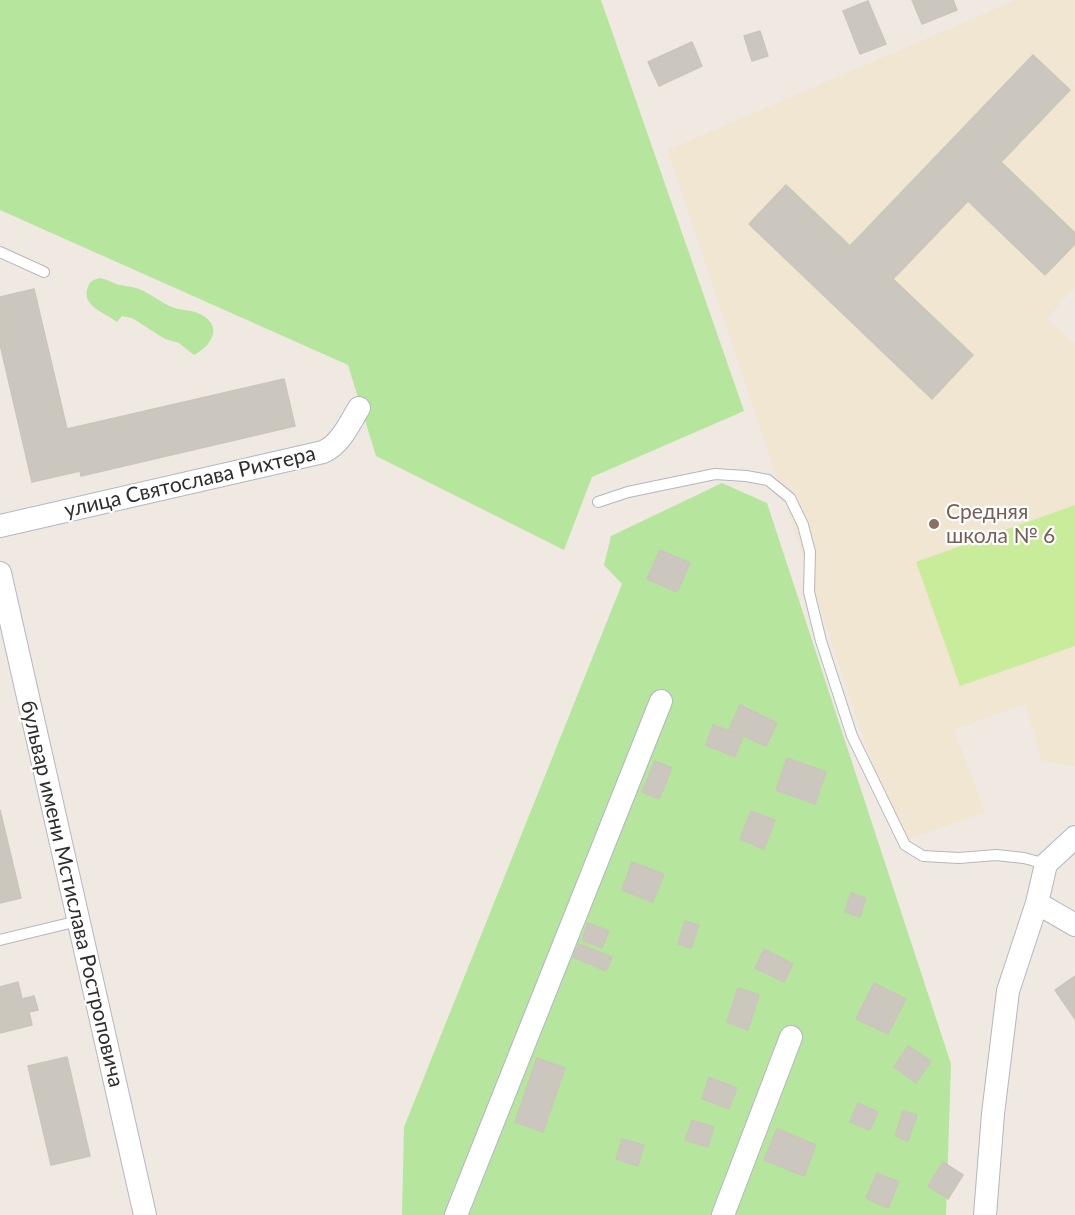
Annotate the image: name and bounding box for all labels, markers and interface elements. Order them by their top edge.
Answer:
street label: улица Святослава Рихтера [62,441,318,523]
place label: Средняя школа № 6 [946,499,1055,549]
marker: Средняя школа № 6 [927,517,941,531]
street label: бульвар имени Мстислава Ростроповича [15,698,129,1090]

